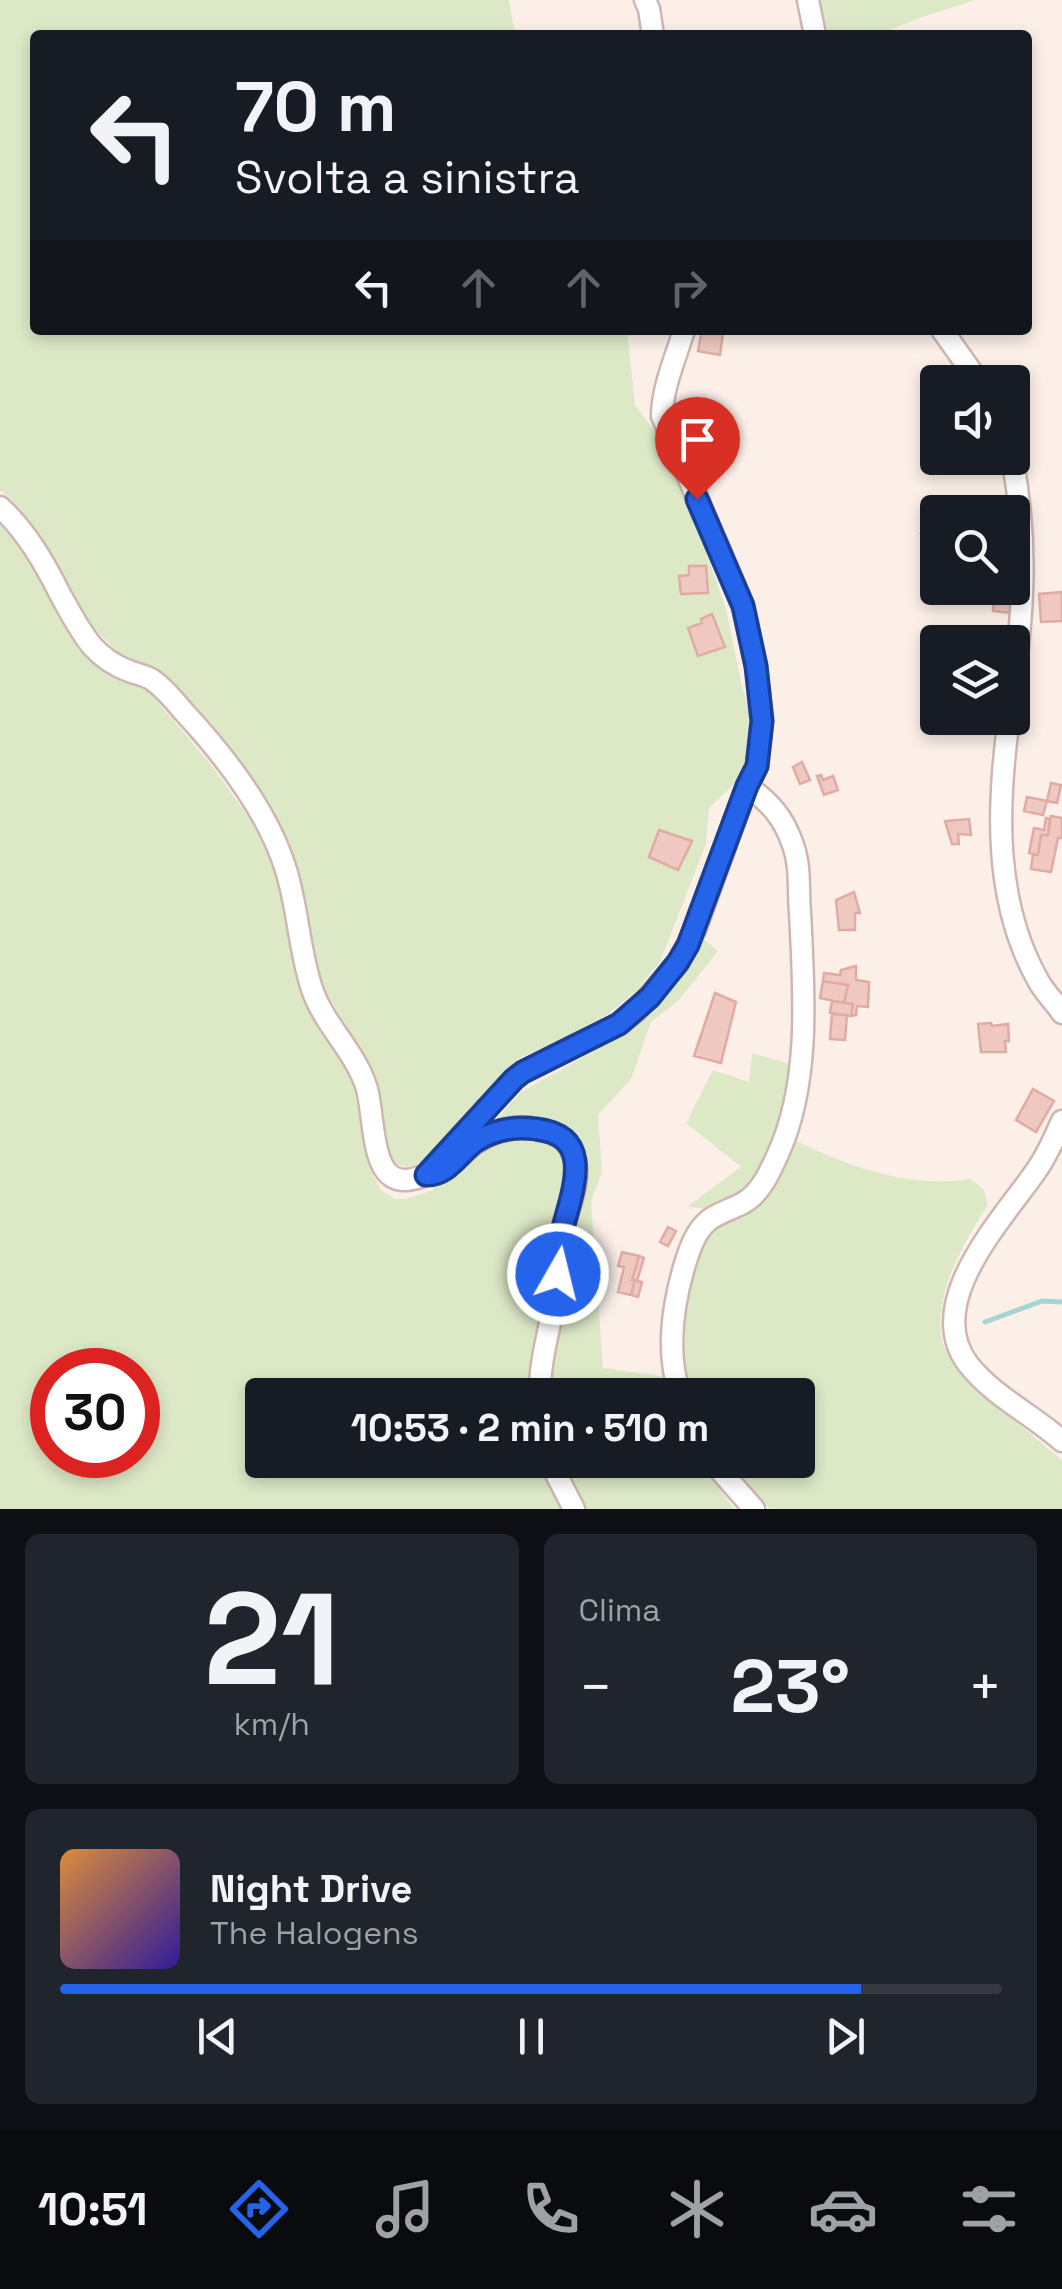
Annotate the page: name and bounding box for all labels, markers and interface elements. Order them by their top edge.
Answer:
text: 70 m [235,62,396,151]
icon: left [70,70,200,200]
text: Svolta a sinistra [235,149,580,206]
icon: left [346,260,401,315]
icon: ahead [451,260,506,315]
icon: ahead [556,260,611,315]
icon: right [661,260,716,315]
map controls [920,365,1030,735]
button: sound [920,365,1030,475]
pin [655,397,740,500]
icon: arrive [670,412,725,467]
button: search [920,495,1030,605]
button: layers [920,625,1030,735]
position arrow [506,1222,610,1326]
speed limit sign: 30 [30,1348,160,1478]
text: 10:53 · 2 min · 510 m [351,1404,709,1452]
text: 21 [204,1556,340,1722]
text: Clima [579,1590,661,1630]
text: 23° [730,1638,850,1734]
text: − [579,1652,613,1722]
text: + [968,1652,1002,1722]
text: km/h [234,1704,310,1744]
text: Night Drive [210,1865,412,1913]
text: The Halogens [210,1913,419,1953]
icon: previous [190,2009,245,2064]
icon: pause [504,2009,559,2064]
icon: next [818,2009,873,2064]
icon: directions [224,2174,294,2244]
icon: music [370,2174,440,2244]
icon: phone [516,2174,586,2244]
icon: climate [662,2174,732,2244]
icon: car [808,2174,878,2244]
icon: filters [954,2174,1024,2244]
text: 10:51 [38,2181,147,2238]

